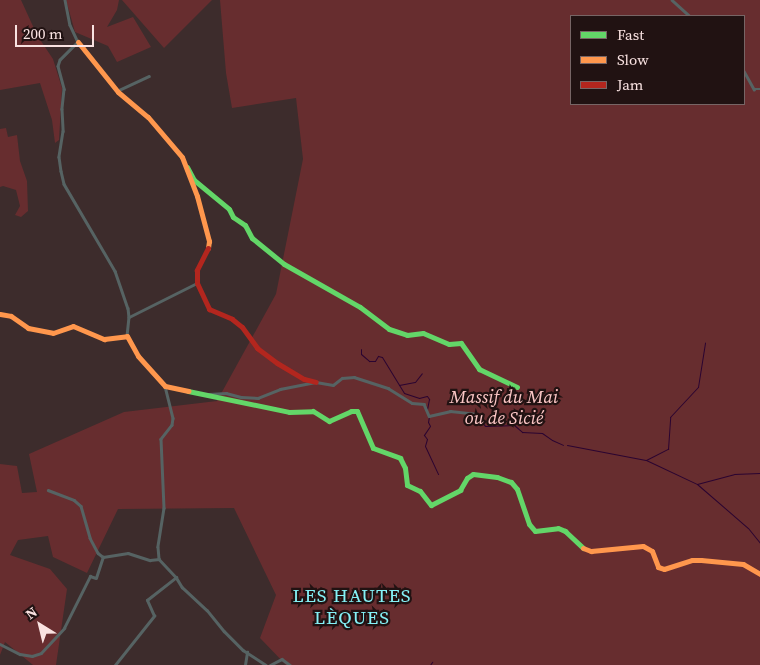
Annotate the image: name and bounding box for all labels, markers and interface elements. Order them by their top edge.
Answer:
scale bar [18,15,96,47]
legend [570,15,745,105]
text: 200 m [23,23,63,44]
text: Fast [617,24,644,45]
text: Slow [617,49,649,70]
text: Jam [617,74,643,95]
park label: Massif du Mai ou de Sicié [450,387,558,429]
district label: LES HAUTES LÈQUES [291,585,413,629]
north arrow [15,600,65,650]
text: N [21,602,41,624]

